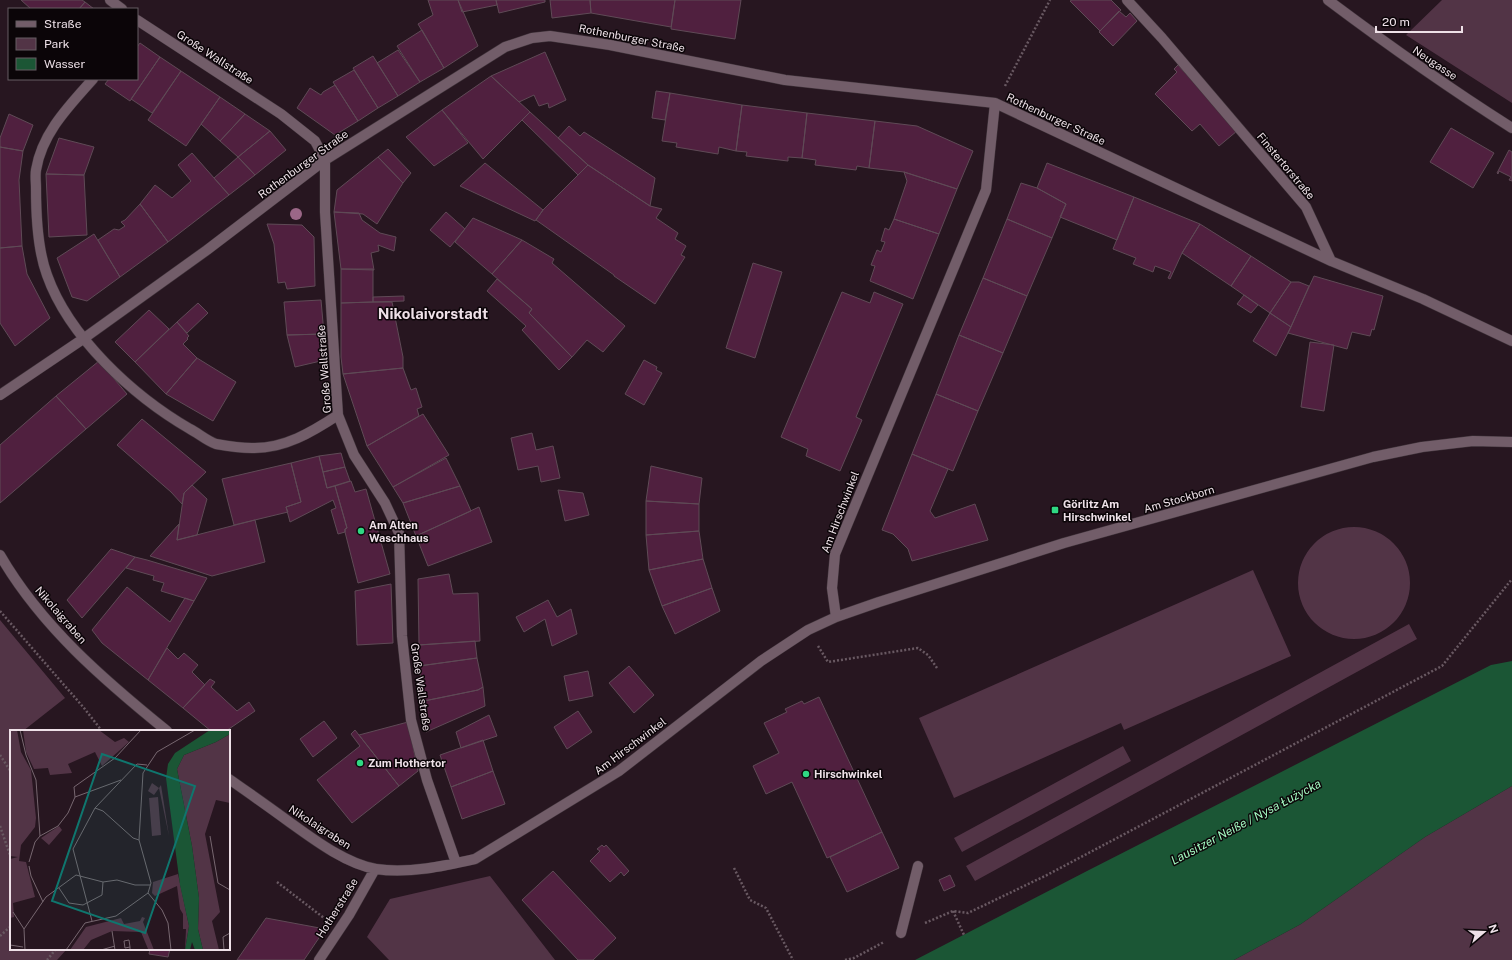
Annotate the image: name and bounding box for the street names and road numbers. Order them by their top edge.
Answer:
street label: Rothenburger Straße [578,22,686,54]
street label: Große Wallstraße [175,28,255,86]
street label: Neugasse [1411,44,1459,82]
street label: Rothenburger Straße [1005,91,1107,147]
street label: Rothenburger Straße [256,127,350,201]
street label: Finstertorstraße [1255,130,1317,202]
street label: Große Wallstraße [315,324,333,414]
street label: Am Hirschwinkel [819,470,861,554]
street label: Am Stockborn [1142,483,1216,515]
street label: Nikolaigraben [33,584,89,646]
street label: Große Wallstraße [409,642,433,732]
street label: Am Hirschwinkel [592,715,668,777]
street label: Nikolaigraben [287,803,353,851]
street label: Hotherstraße [314,876,360,940]

